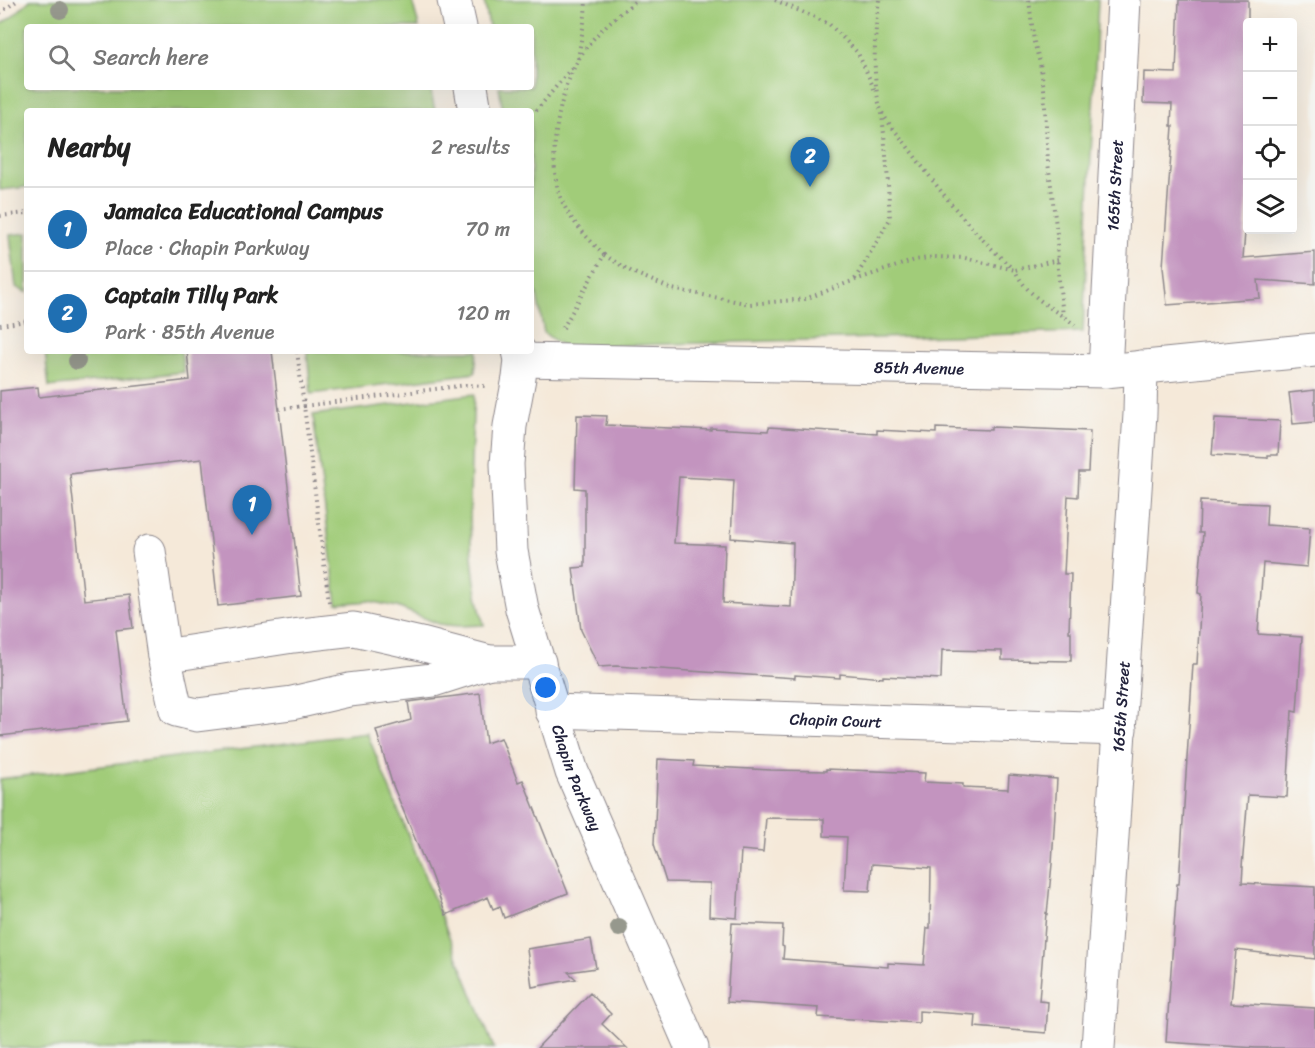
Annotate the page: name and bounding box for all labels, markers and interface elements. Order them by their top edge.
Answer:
map controls [1243,18,1297,234]
button: + [1243,18,1297,72]
search box [24,24,534,90]
text: Search here [93,38,209,77]
icon: search [45,41,78,74]
button: − [1243,72,1297,126]
text: Nearby [48,124,130,170]
button: locate [1243,126,1297,180]
text: 2 results [431,130,510,165]
pin: 2 [790,138,830,187]
street label: 165th Street [1098,139,1132,232]
button: layers [1243,180,1297,234]
text: Jamaica Educational Campus [105,192,383,231]
text: 1 [63,212,72,247]
text: 70 m [465,212,510,247]
text: Place · Chapin Parkway [105,231,309,266]
text: Captain Tilly Park [105,276,278,315]
text: 2 [62,296,73,331]
text: 120 m [457,296,510,331]
text: Park · 85th Avenue [105,315,274,350]
street label: 85th Avenue [874,353,965,383]
pin: 1 [232,486,272,535]
street label: 165th Street [1104,660,1139,754]
your location [531,673,560,702]
street label: Chapin Court [789,705,882,736]
street label: Chapin Parkway [543,721,610,837]

